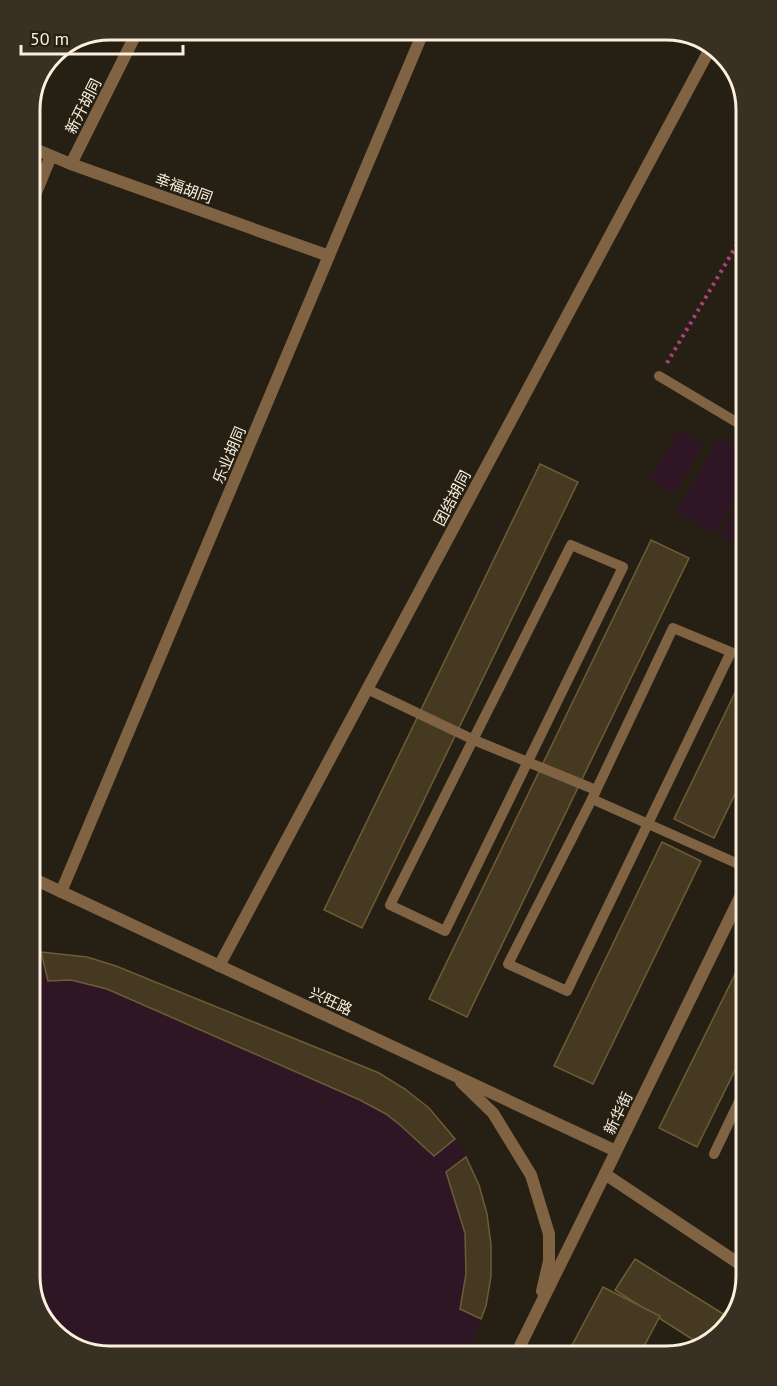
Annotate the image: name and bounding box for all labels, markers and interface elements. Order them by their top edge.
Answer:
scale bar [21,18,183,56]
text: 50 m [30,27,69,50]
street label: 新开胡同 [61,75,105,137]
street label: 幸福胡同 [153,169,215,207]
street label: 乐业胡同 [209,424,249,486]
street label: 团结胡同 [430,467,474,529]
street label: 兴旺路 [307,983,355,1019]
street label: 新华街 [600,1089,636,1137]

